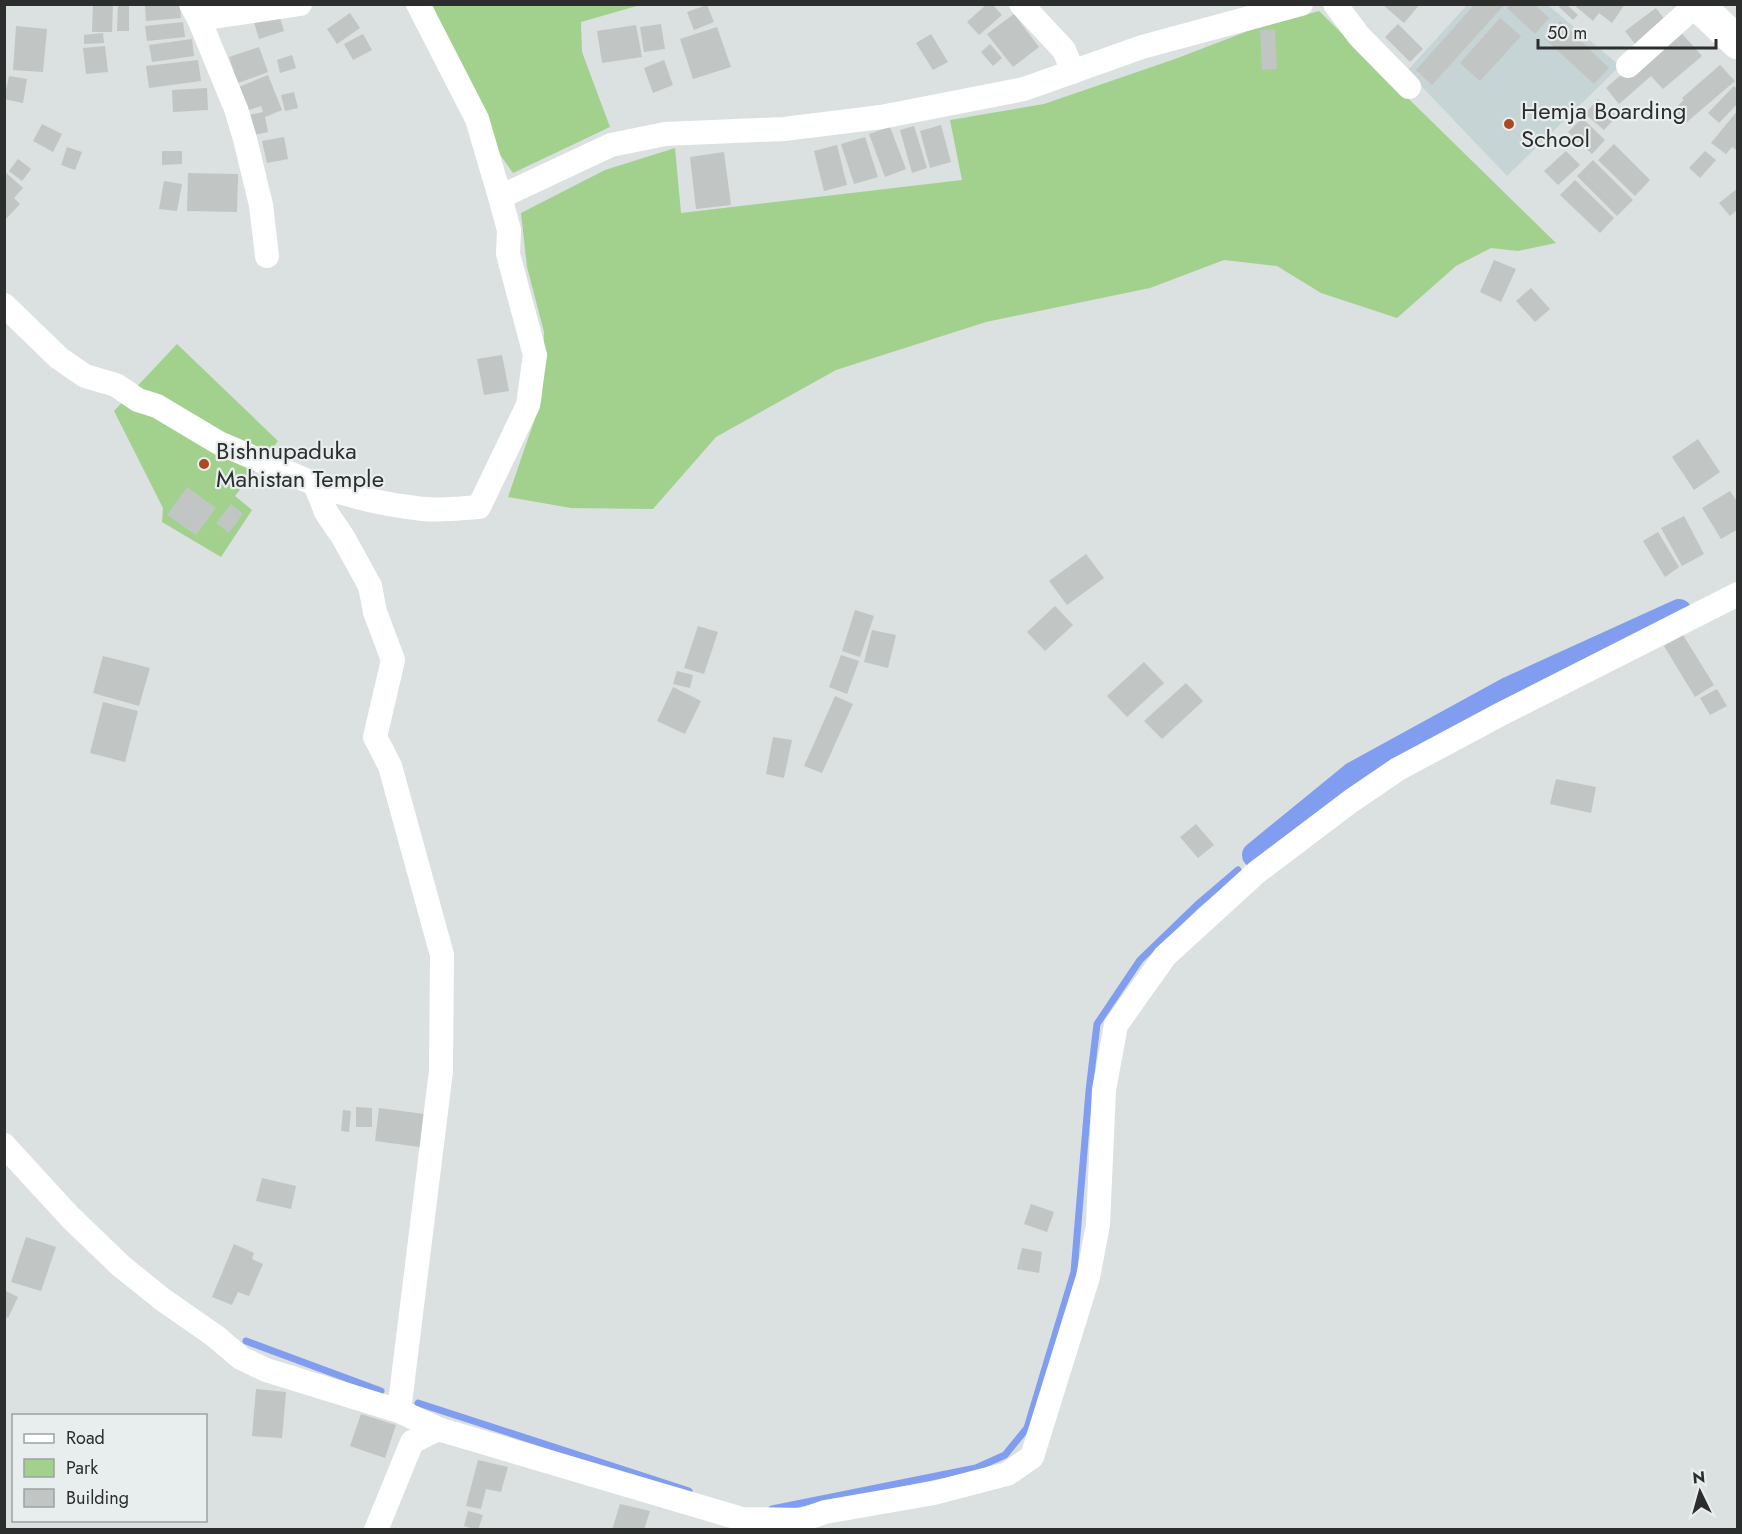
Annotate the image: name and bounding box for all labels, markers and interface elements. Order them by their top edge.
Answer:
scale bar [1538,12,1716,50]
text: 50 m [1547,20,1587,46]
place label: Hemja Boarding School [1521,93,1686,156]
marker: Hemja Boarding School [1502,117,1516,131]
place label: Bishnupaduka Mahistan Temple [216,433,384,496]
marker: Bishnupaduka Mahistan Temple [197,457,211,471]
legend [12,1414,207,1522]
text: Road [66,1425,105,1451]
text: Park [66,1455,98,1481]
north arrow [1670,1462,1730,1522]
text: N [1691,1466,1706,1490]
text: Building [66,1485,129,1511]

